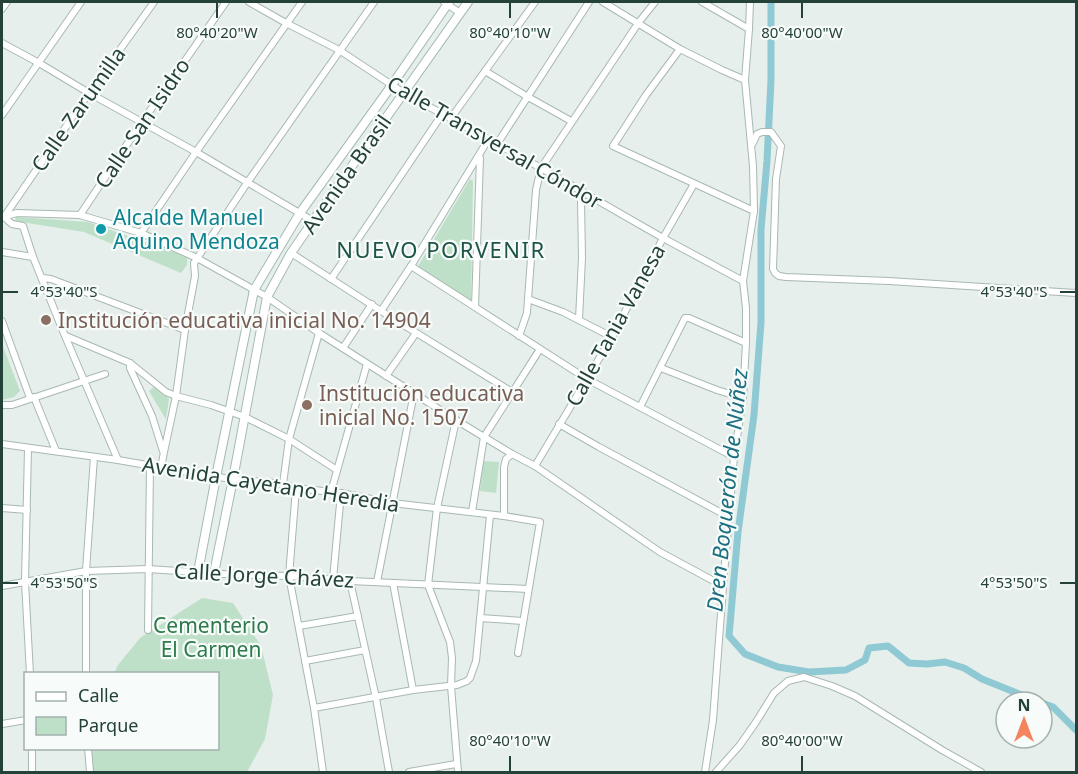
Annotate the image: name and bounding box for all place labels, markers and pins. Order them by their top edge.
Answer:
place label: Alcalde Manuel Aquino Mendoza [113,203,280,255]
marker: Alcalde Manuel Aquino Mendoza [94,222,108,236]
place label: Institución educativa inicial No. 14904 [58,306,431,334]
marker: Institución educativa inicial No. 14904 [39,313,53,327]
place label: Institución educativa inicial No. 1507 [319,379,524,431]
marker: Institución educativa inicial No. 1507 [300,398,314,412]

